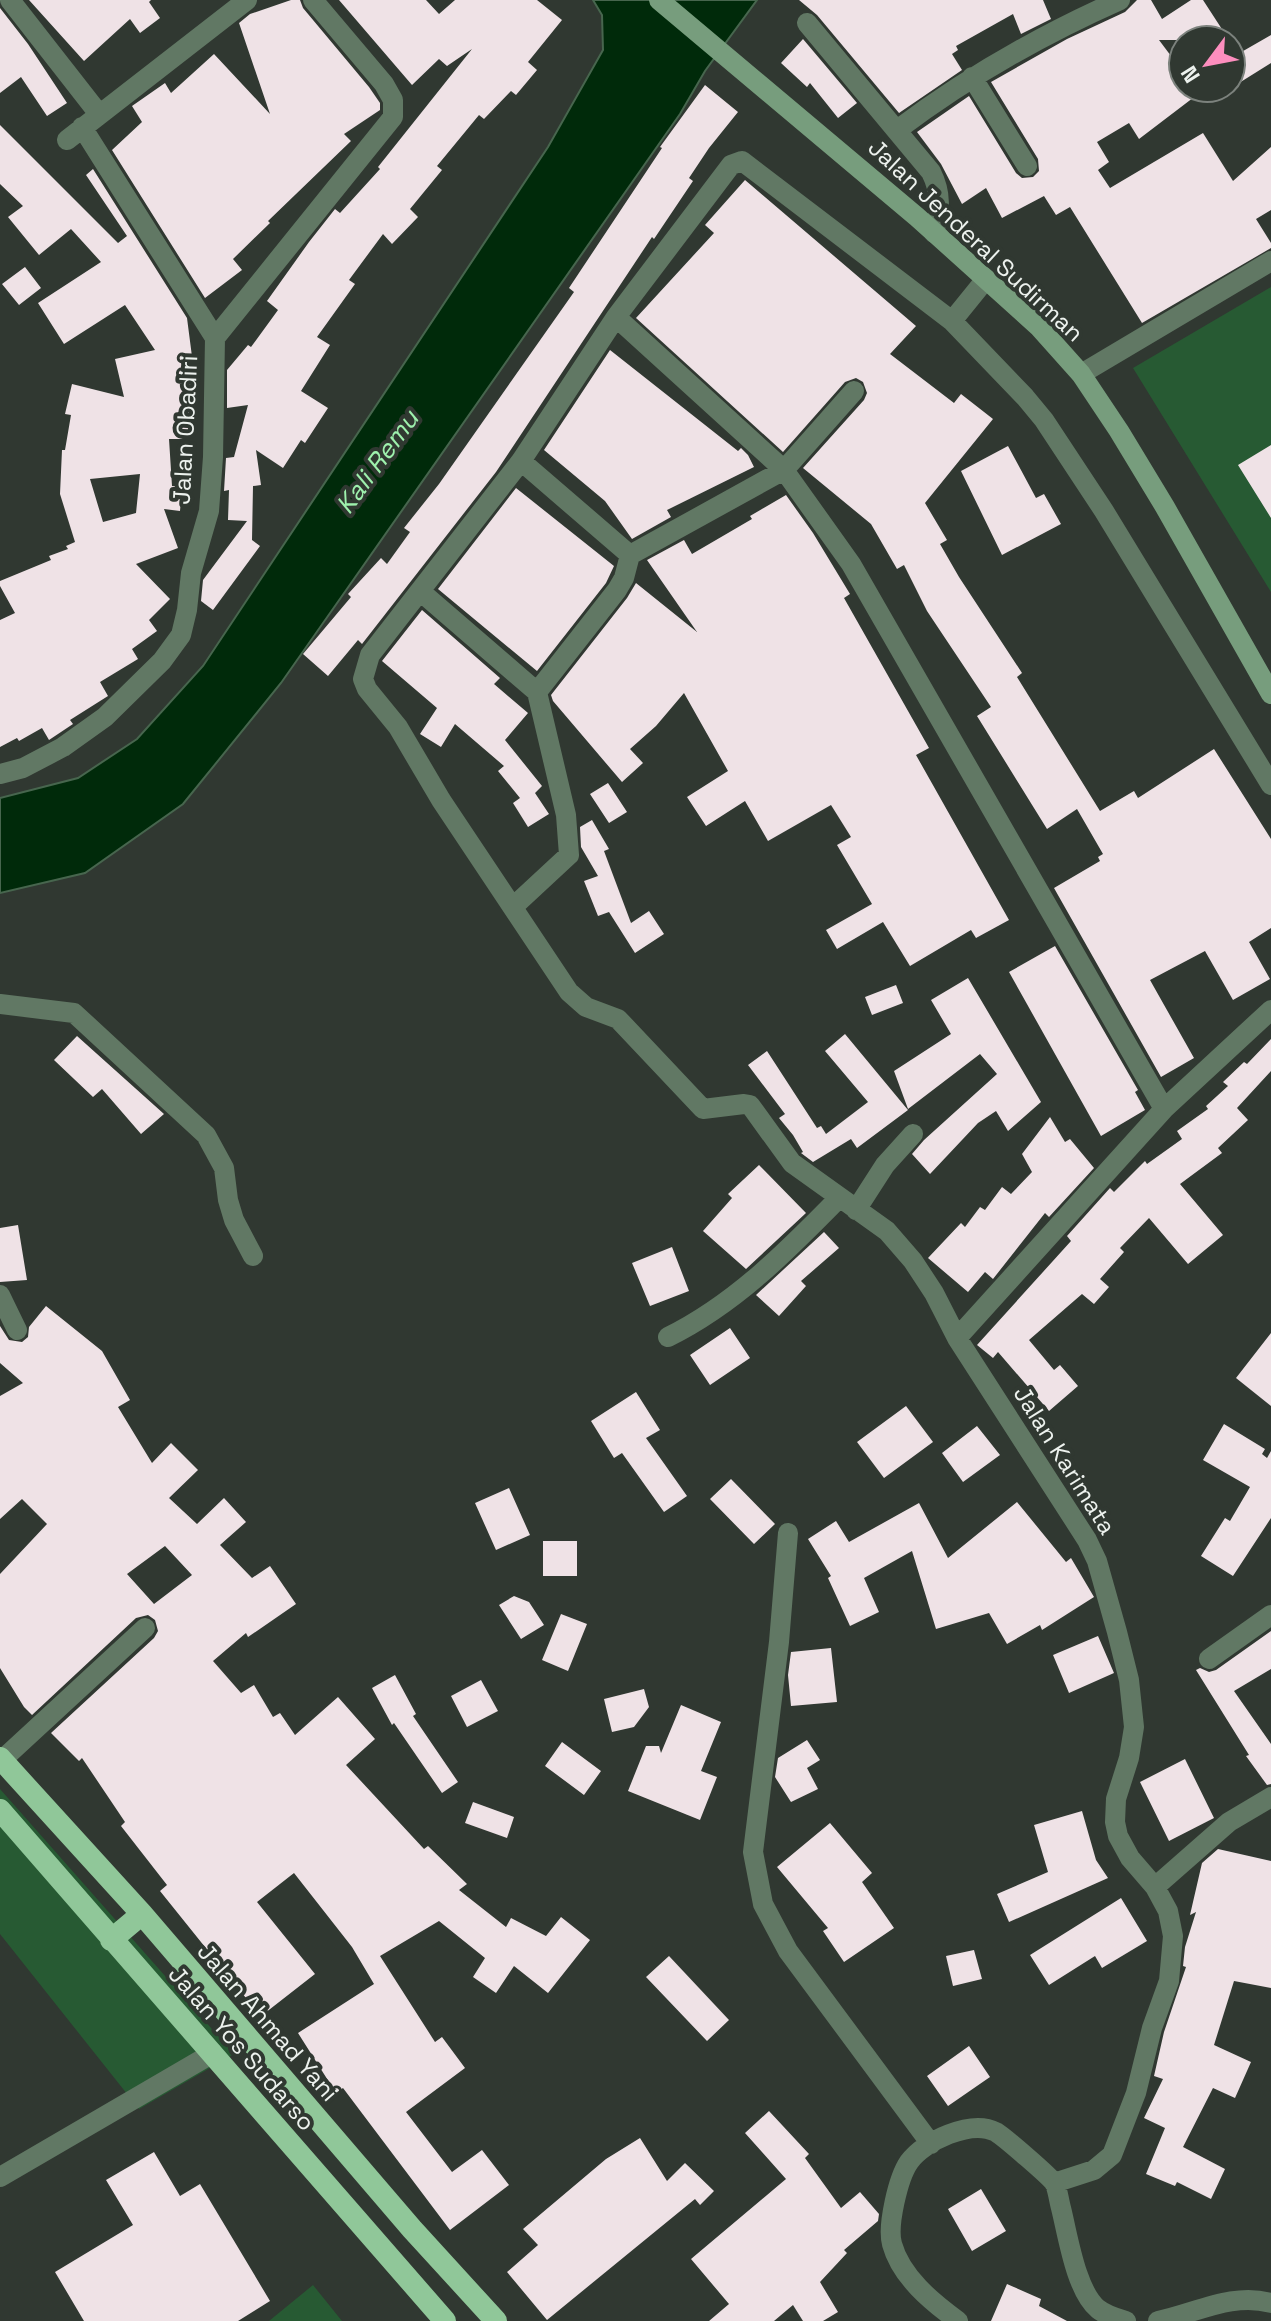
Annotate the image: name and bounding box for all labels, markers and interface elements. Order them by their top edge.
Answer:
north arrow [1167,24,1247,104]
text: N [1174,61,1206,88]
street label: Jalan Jenderal Sudirman [862,132,1090,348]
street label: Jalan Obadiri [166,355,204,505]
water label: Kali Remu [328,403,427,521]
street label: Jalan Karimata [1007,1380,1123,1540]
street label: Jalan Ahmad Yani [191,1936,345,2108]
street label: Jalan Yos Sudarso [162,1959,322,2137]

